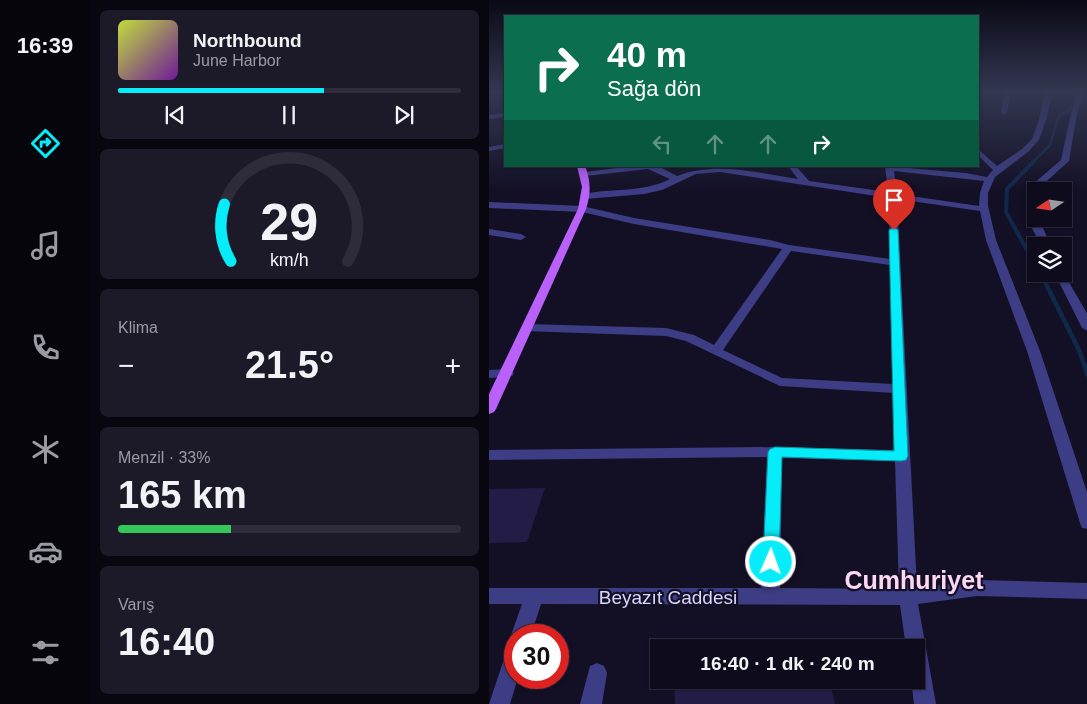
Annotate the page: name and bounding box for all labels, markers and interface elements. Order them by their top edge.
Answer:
text: Northbound [193,30,302,51]
text: 16:39 [17,33,73,58]
icon: right [524,35,589,100]
text: 40 m [607,35,687,74]
text: June Harbor [193,52,281,69]
text: Sağa dön [607,76,701,101]
icon: previous [161,101,189,129]
icon: pause [275,101,303,129]
icon: next [390,101,418,129]
icon: directions [28,126,63,161]
icon: left [648,130,676,158]
icon: ahead [701,130,729,158]
icon: ahead [754,130,782,158]
icon: right [807,130,835,158]
pin [873,179,915,230]
north arrow [1027,182,1071,228]
map controls [1027,182,1072,282]
icon: arrive [880,186,908,214]
text: 29 [261,193,318,251]
icon: music [28,228,63,263]
button: layers [1027,237,1072,282]
text: km/h [270,250,309,270]
text: Klima [118,319,158,336]
icon: phone [28,330,63,365]
text: 21.5° [245,344,334,386]
text: − [118,350,134,381]
text: + [445,350,461,381]
icon: climate [28,432,63,467]
text: Menzil · 33% [118,449,210,466]
text: 165 km [118,474,247,516]
icon: car [28,534,63,569]
position arrow [744,535,796,587]
district label: Cumhuriyet [845,566,984,594]
street label: Beyazıt Caddesi [599,587,737,608]
text: Varış [118,596,154,613]
text: 16:40 [118,621,215,663]
speed limit sign: 30 [504,624,569,689]
icon: filters [28,635,63,670]
text: 16:40 · 1 dk · 240 m [700,653,875,674]

